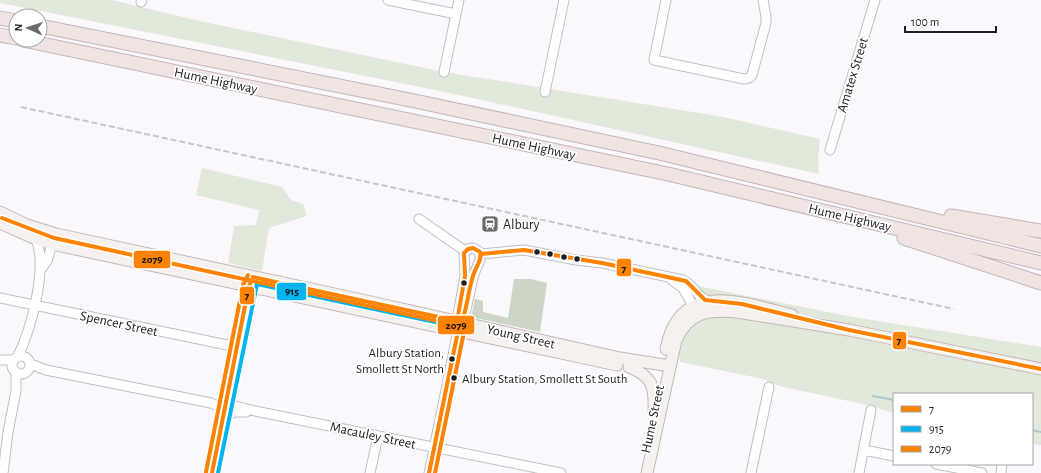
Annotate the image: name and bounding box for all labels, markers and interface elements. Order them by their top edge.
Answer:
north arrow [8,8,48,48]
scale bar [905,8,996,34]
text: 100 m [911,16,939,28]
text: N [13,23,24,32]
street label: Amatex Street [835,36,871,114]
street label: Hume Highway [173,65,259,97]
street label: Hume Highway [491,131,577,163]
street label: Hume Highway [807,202,893,234]
station icon: Albury [480,214,500,234]
place label: Albury [503,218,539,232]
unlabelled marker [532,247,542,257]
unlabelled marker [545,249,555,259]
line badge: 2079 [133,250,171,269]
unlabelled marker [559,252,569,262]
text: 2079 [142,254,162,265]
unlabelled marker [572,254,582,264]
line badge: 7 [616,258,632,277]
text: 7 [622,263,627,274]
unlabelled marker [459,278,469,288]
line badge: 915 [276,282,307,301]
line badge: 7 [239,286,255,305]
text: 915 [285,286,299,297]
text: 7 [245,290,250,301]
street label: Spencer Street [79,309,159,339]
line badge: 2079 [437,315,475,335]
text: 2079 [446,320,466,331]
street label: Young Street [485,322,557,352]
line badge: 7 [892,331,907,350]
text: 7 [897,335,902,346]
place label: Albury Station, Smollett St North [356,347,444,376]
marker: Albury Station, Smollett St North [447,354,457,364]
marker: Albury Station, Smollett St South [449,373,459,383]
place label: Albury Station, Smollett St South [462,373,628,386]
street label: Hume Street [639,383,667,455]
legend [893,393,1033,465]
text: 7 [929,403,934,415]
street label: Macauley Street [329,420,418,452]
text: 915 [929,423,944,435]
text: 2079 [929,443,952,455]

